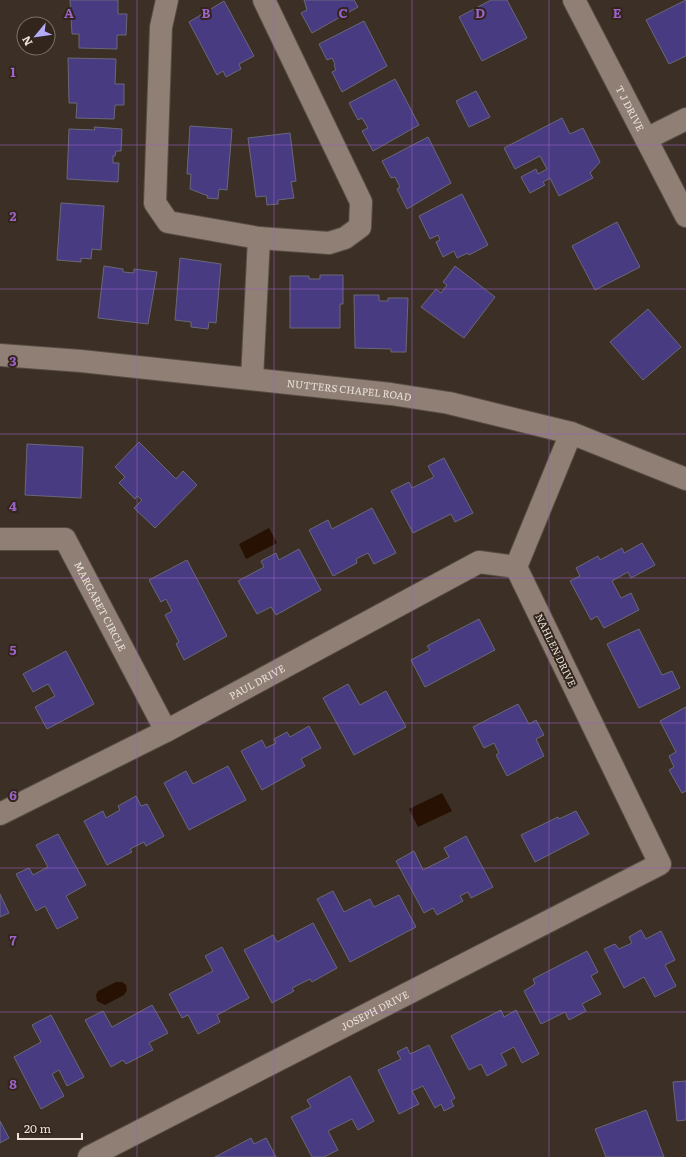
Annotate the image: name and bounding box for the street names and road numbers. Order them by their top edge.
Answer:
street label: T J DRIVE [612,83,649,134]
street label: NUTTERS CHAPEL ROAD [286,375,413,404]
street label: MARGARET CIRCLE [71,558,131,654]
street label: NAHLEN DRIVE [532,611,581,689]
street label: PAUL DRIVE [226,660,287,703]
street label: JOSEPH DRIVE [338,986,411,1034]

